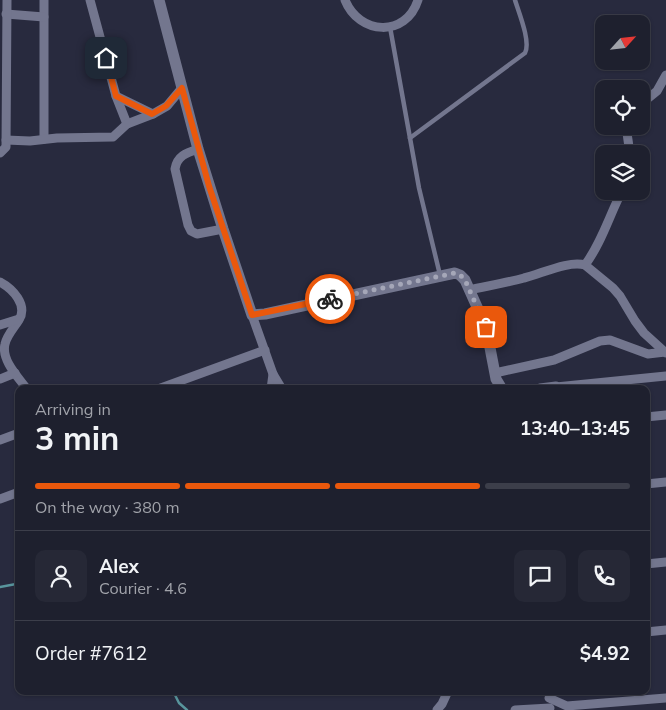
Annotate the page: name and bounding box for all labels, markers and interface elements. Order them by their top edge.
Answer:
north arrow [595,15,650,70]
map controls [595,15,650,200]
pin [85,37,127,79]
icon: home [92,44,120,72]
button: locate [595,80,650,135]
button: layers [595,145,650,200]
courier [305,274,355,324]
icon: bike [316,285,344,313]
pin [465,306,507,348]
icon: bag [472,313,500,341]
text: Arriving in [35,399,111,419]
text: 13:40–13:45 [520,416,630,440]
text: 3 min [35,418,119,458]
text: On the way · 380 m [35,497,180,517]
button: person [35,550,87,602]
button: chat [514,550,566,602]
button: phone [578,550,630,602]
text: Alex [99,554,139,578]
text: Courier · 4.6 [99,578,187,598]
text: Order #7612 [35,641,147,665]
text: $4.92 [580,641,630,665]

